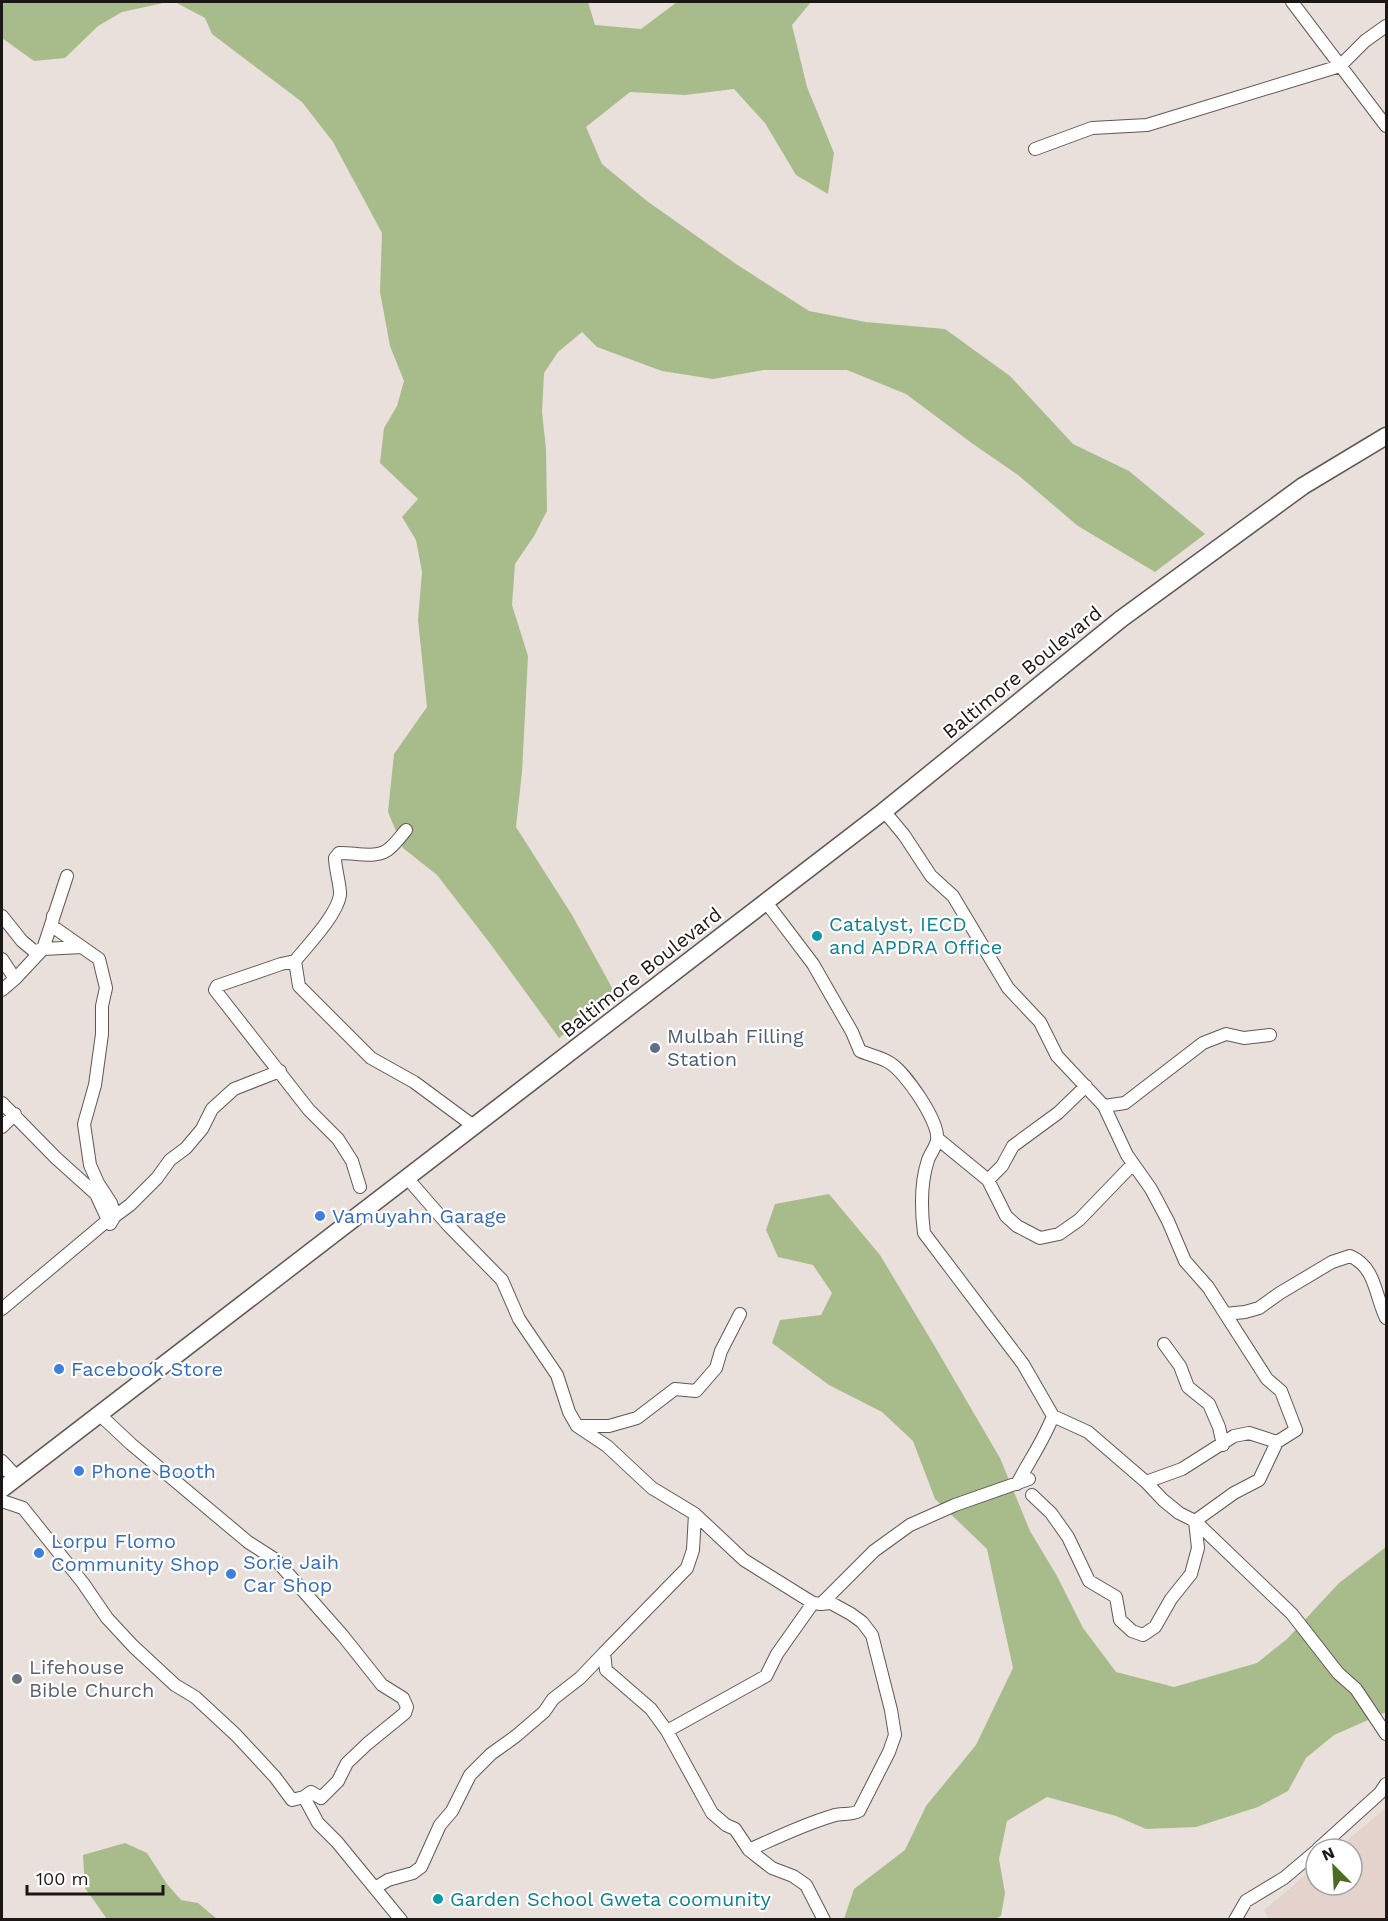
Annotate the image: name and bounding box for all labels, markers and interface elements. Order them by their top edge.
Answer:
street label: Baltimore Boulevard [938,600,1106,744]
street label: Baltimore Boulevard [556,902,726,1042]
place label: Catalyst, IECD and APDRA Office [829,912,1002,959]
marker: Catalyst, IECD and APDRA Office [810,929,824,943]
place label: Mulbah Filling Station [667,1024,804,1071]
marker: Mulbah Filling Station [648,1041,662,1055]
place label: Vamuyahn Garage [332,1204,507,1228]
marker: Vamuyahn Garage [313,1209,327,1223]
place label: Facebook Store [71,1357,223,1381]
marker: Facebook Store [52,1362,66,1376]
place label: Phone Booth [91,1459,216,1483]
marker: Phone Booth [72,1464,86,1478]
place label: Lorpu Flomo Community Shop [51,1529,220,1576]
marker: Lorpu Flomo Community Shop [32,1546,46,1560]
place label: Sorie Jaih Car Shop [243,1550,339,1597]
marker: Sorie Jaih Car Shop [224,1567,238,1581]
place label: Lifehouse Bible Church [29,1655,154,1702]
marker: Lifehouse Bible Church [10,1672,24,1686]
north arrow [1304,1837,1364,1897]
text: N [1319,1843,1337,1865]
scale bar [27,1858,164,1896]
text: 100 m [36,1868,89,1889]
place label: Garden School Gweta coomunity [450,1887,771,1911]
marker: Garden School Gweta coomunity [431,1892,445,1906]

